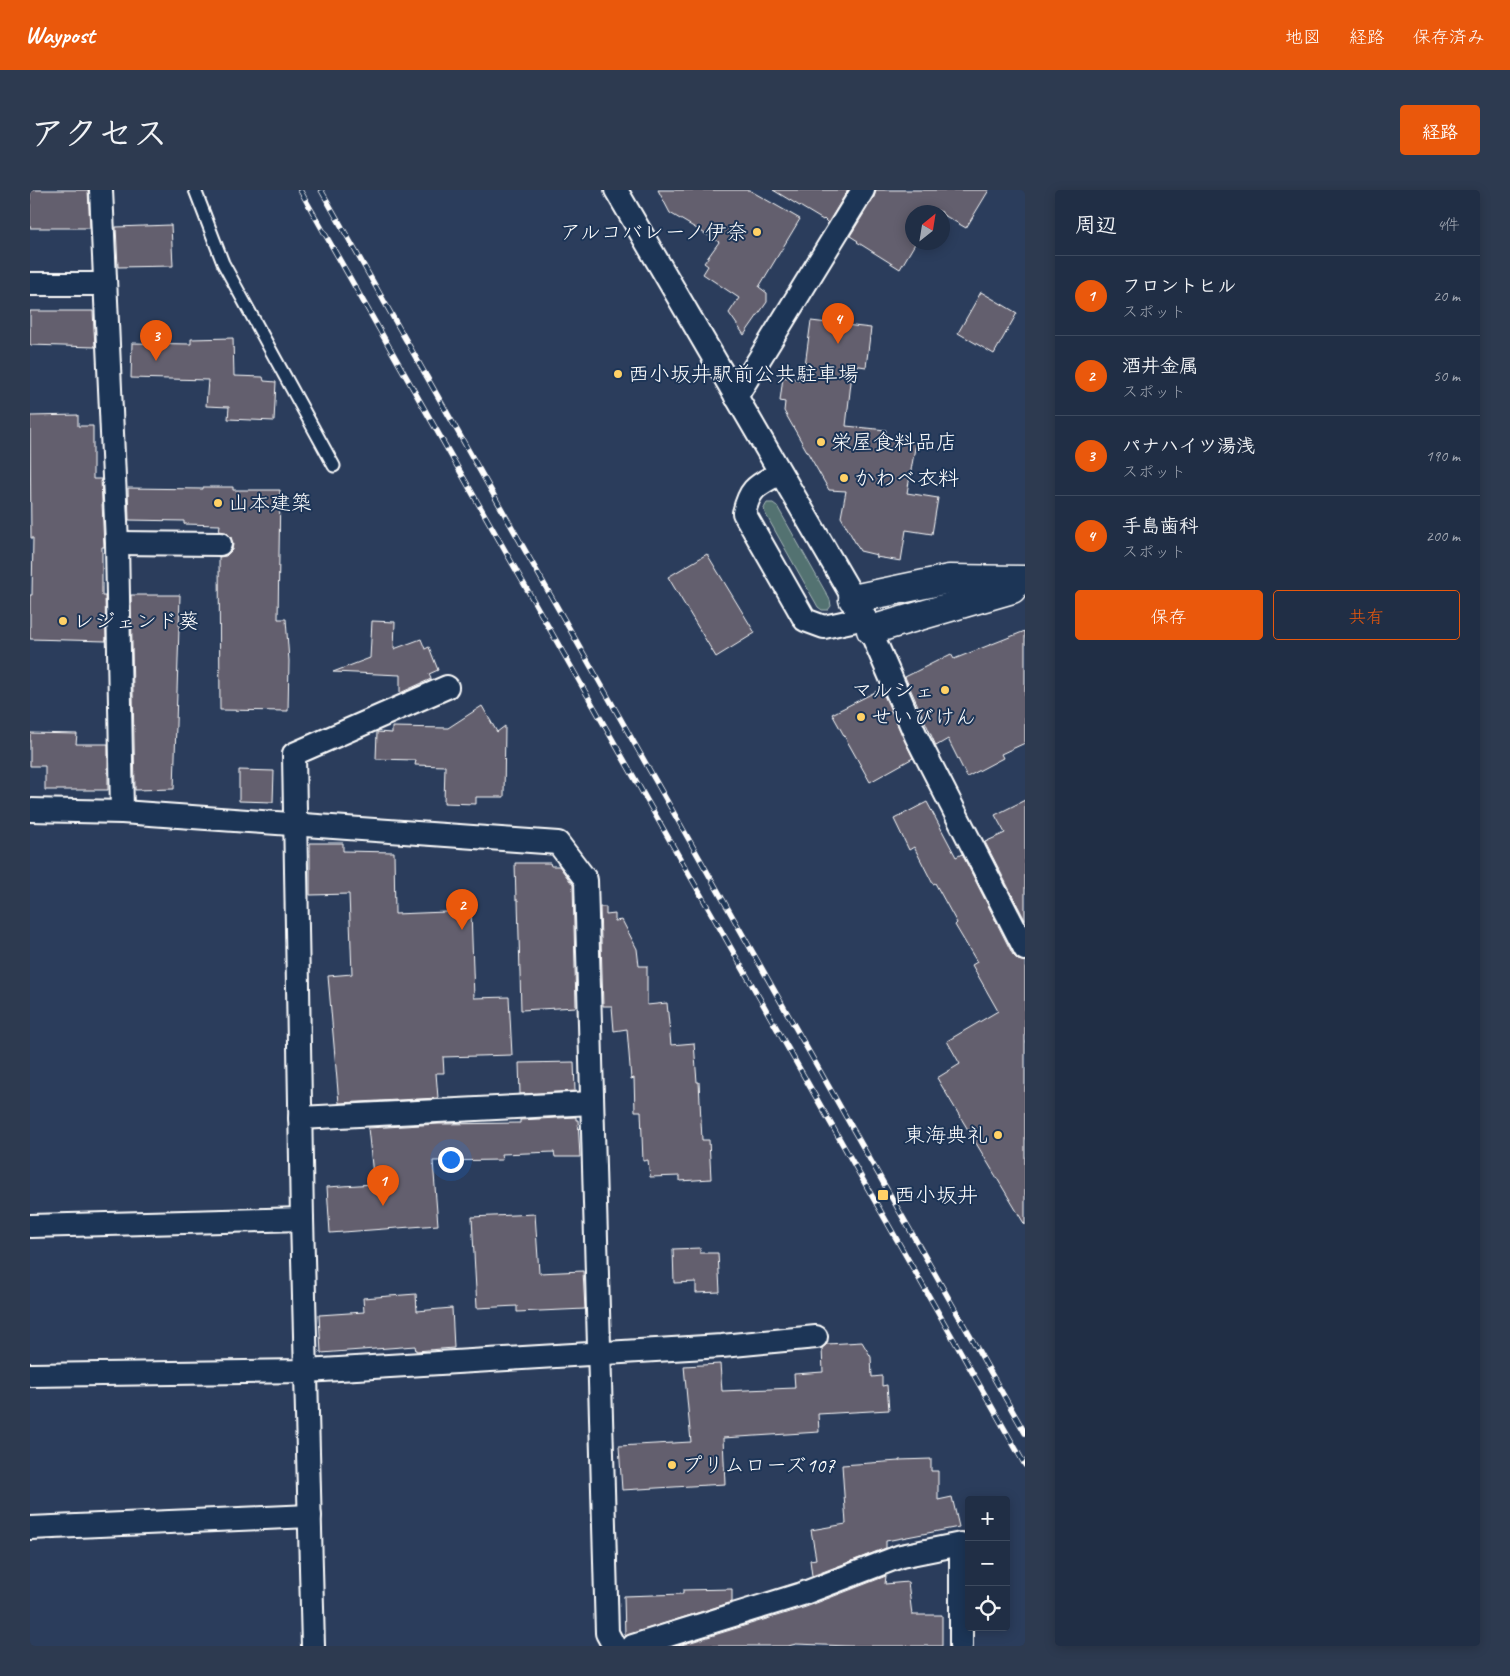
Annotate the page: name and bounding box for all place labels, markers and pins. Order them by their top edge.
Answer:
place label: アルコバレーノ伊奈 [560,219,747,245]
marker: アルコバレーノ伊奈 [751,226,763,238]
pin: 4 [822,303,854,344]
pin: 3 [140,320,172,361]
place label: 西小坂井駅前公共駐車場 [628,361,859,387]
marker: 西小坂井駅前公共駐車場 [612,368,624,380]
place label: 栄屋食料品店 [831,429,957,455]
marker: 栄屋食料品店 [815,436,827,448]
place label: かわべ衣料 [854,465,959,491]
marker: かわべ衣料 [838,472,850,484]
place label: 山本建築 [228,490,312,516]
marker: 山本建築 [212,497,224,509]
place label: レジェンド葵 [73,608,199,634]
marker: レジェンド葵 [57,615,69,627]
place label: マルシェ [851,677,935,703]
marker: マルシェ [939,684,951,696]
place label: せいびけん [871,704,976,730]
marker: せいびけん [855,711,867,723]
pin: 2 [446,889,478,930]
place label: 東海典礼 [904,1122,988,1148]
marker: 東海典礼 [992,1129,1004,1141]
pin: 1 [367,1165,399,1206]
place label: 西小坂井 [894,1182,978,1208]
marker: 西小坂井 [876,1188,890,1202]
place label: プリムローズ107 [682,1452,836,1478]
marker: プリムローズ107 [666,1459,678,1471]

